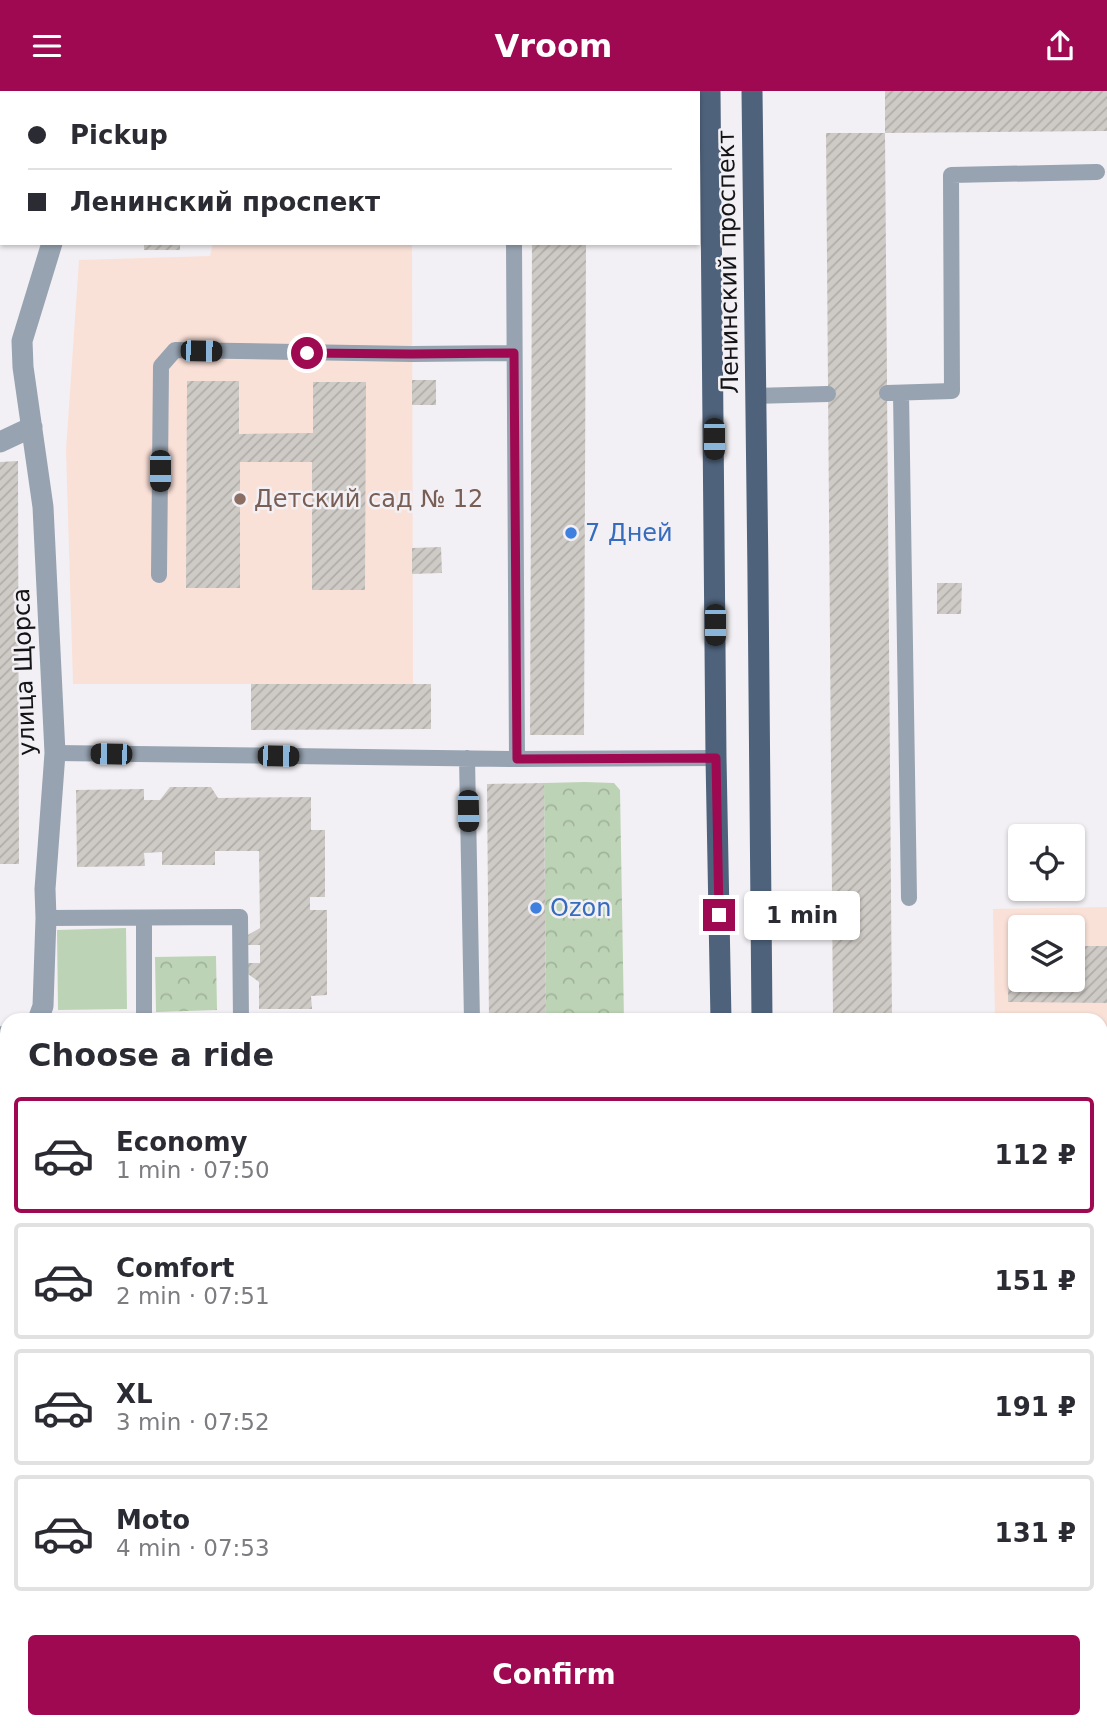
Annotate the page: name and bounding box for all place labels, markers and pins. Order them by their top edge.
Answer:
place label: Детский сад № 12 [254,485,483,513]
marker: Детский сад № 12 [232,491,248,507]
place label: 7 Дней [585,519,673,547]
marker: 7 Дней [563,525,579,541]
place label: Ozon [550,894,611,922]
marker: Ozon [528,900,544,916]

